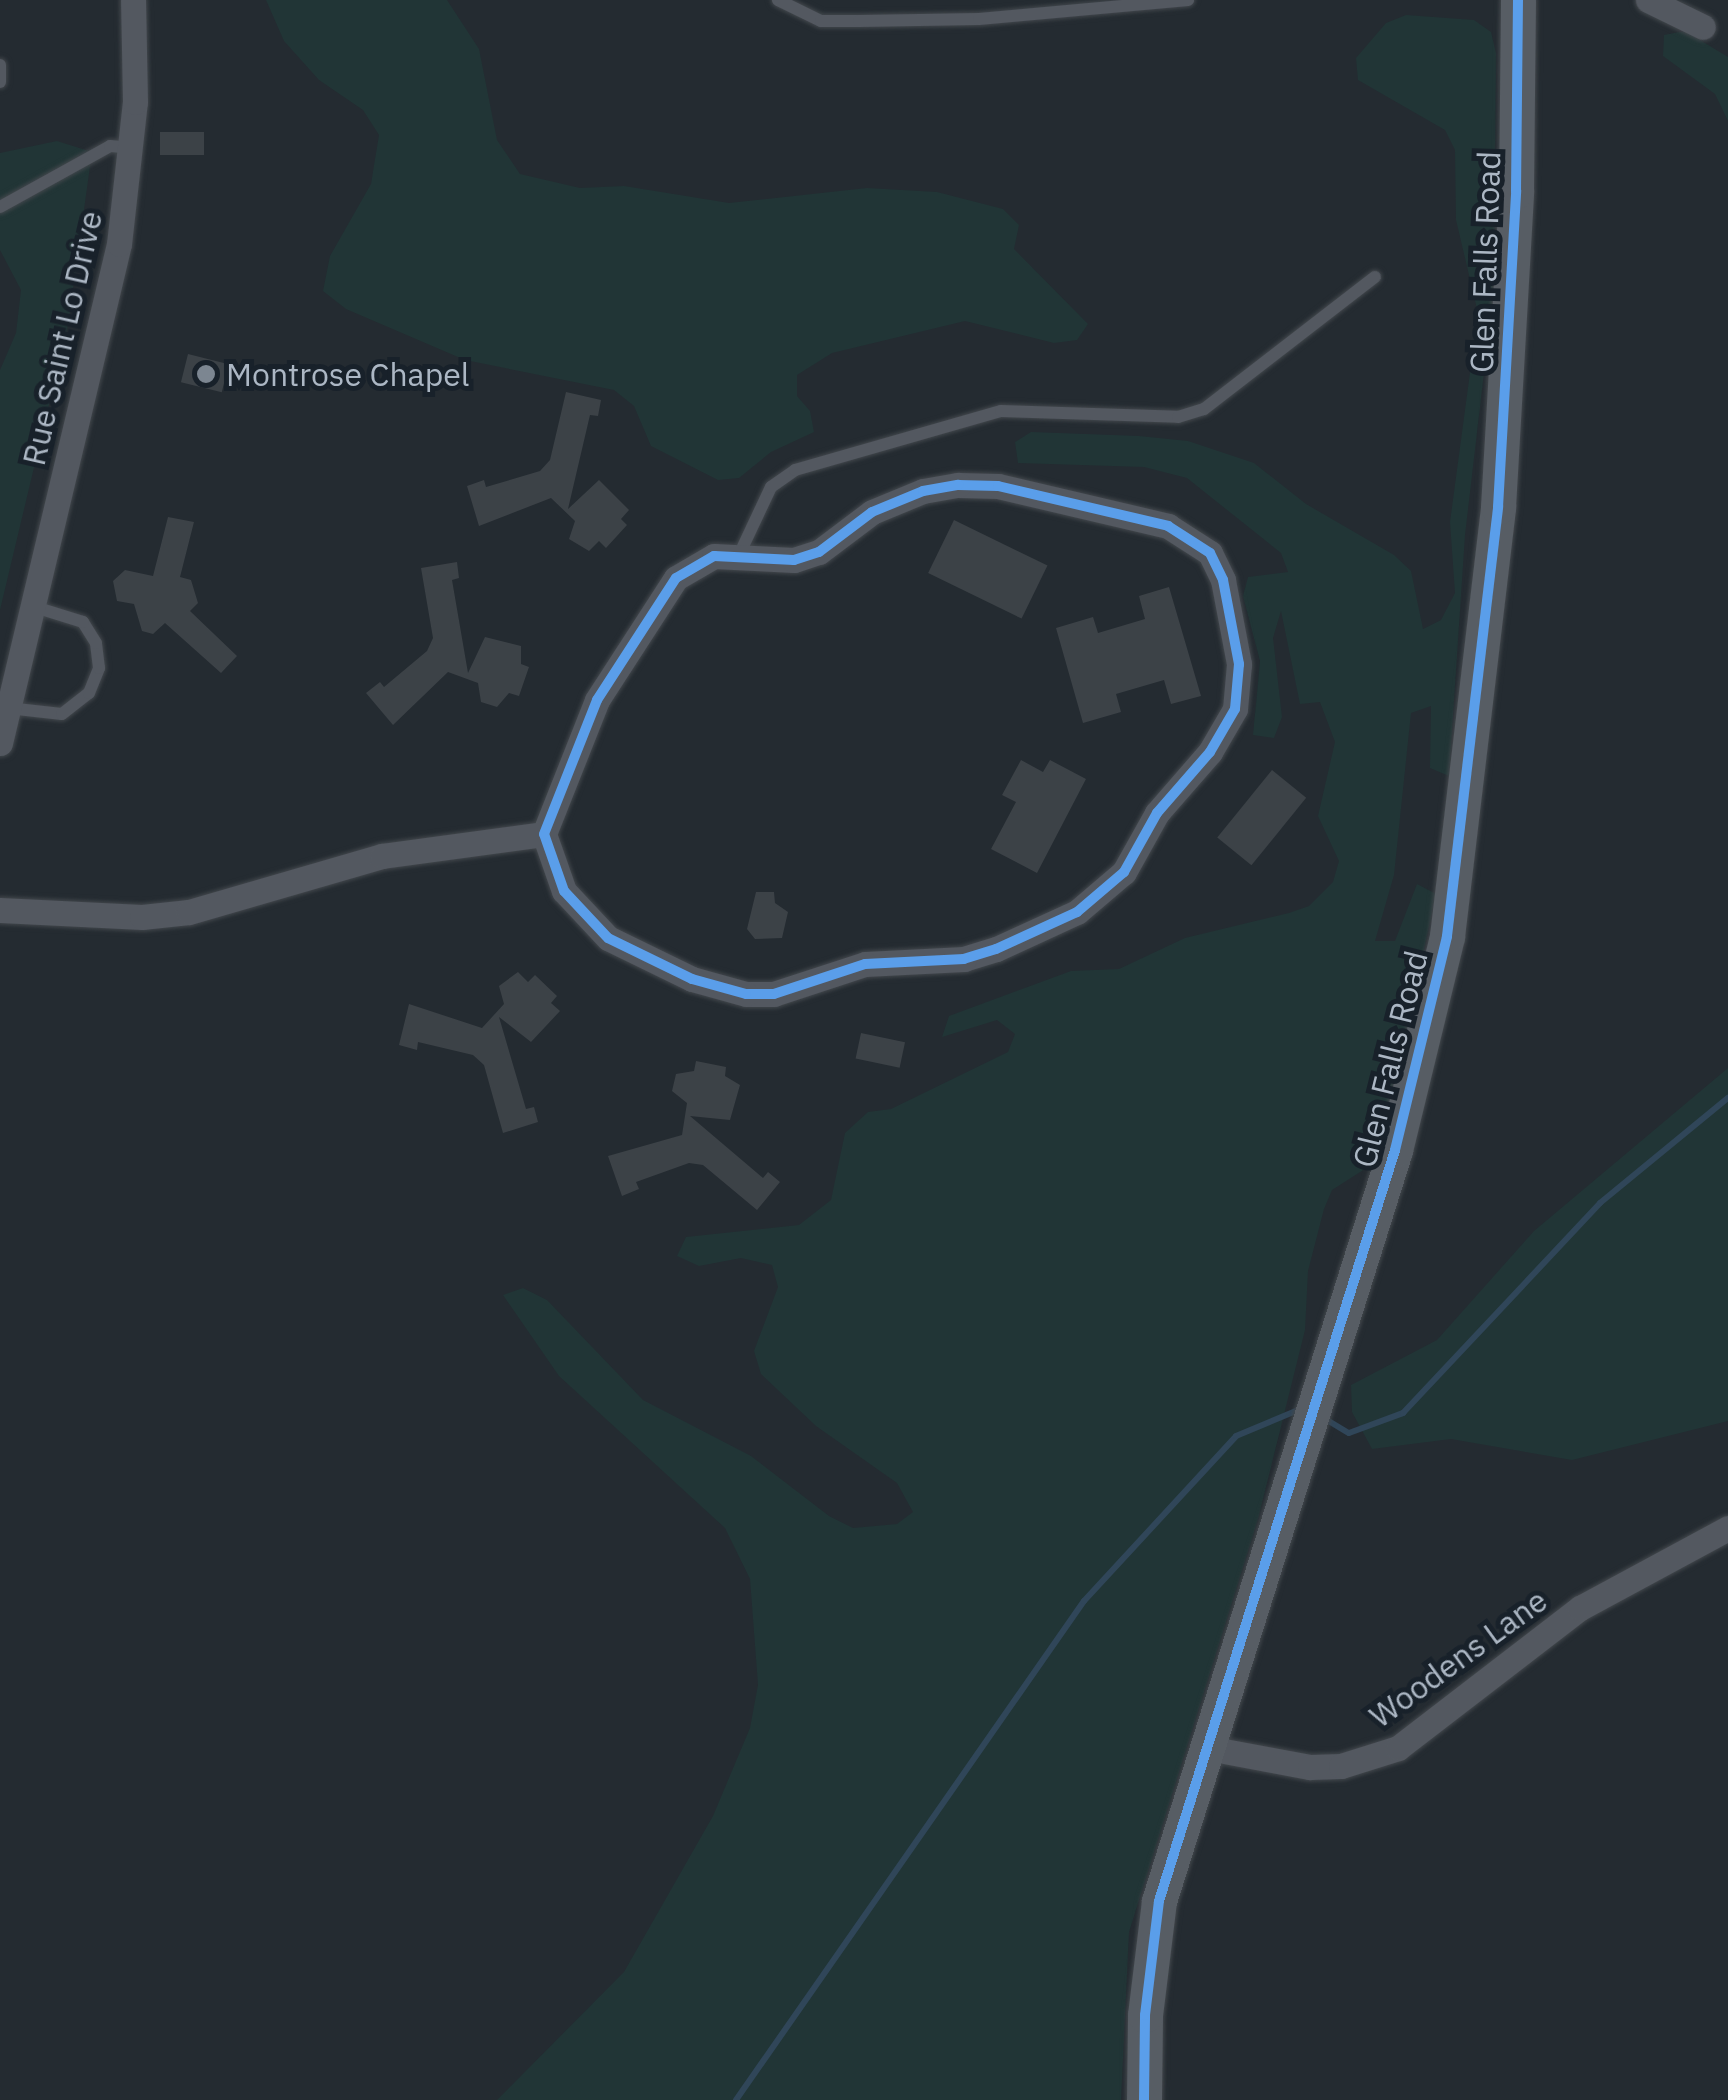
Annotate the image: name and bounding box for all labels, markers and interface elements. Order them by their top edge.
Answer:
street label: Glen Falls Road [1462,150,1508,374]
street label: Rue Saint Lo Drive [14,207,110,469]
place label: Montrose Chapel [226,355,469,393]
marker: Montrose Chapel [195,363,217,385]
street label: Glen Falls Road [1345,947,1435,1171]
street label: Woodens Lane [1362,1581,1554,1735]

